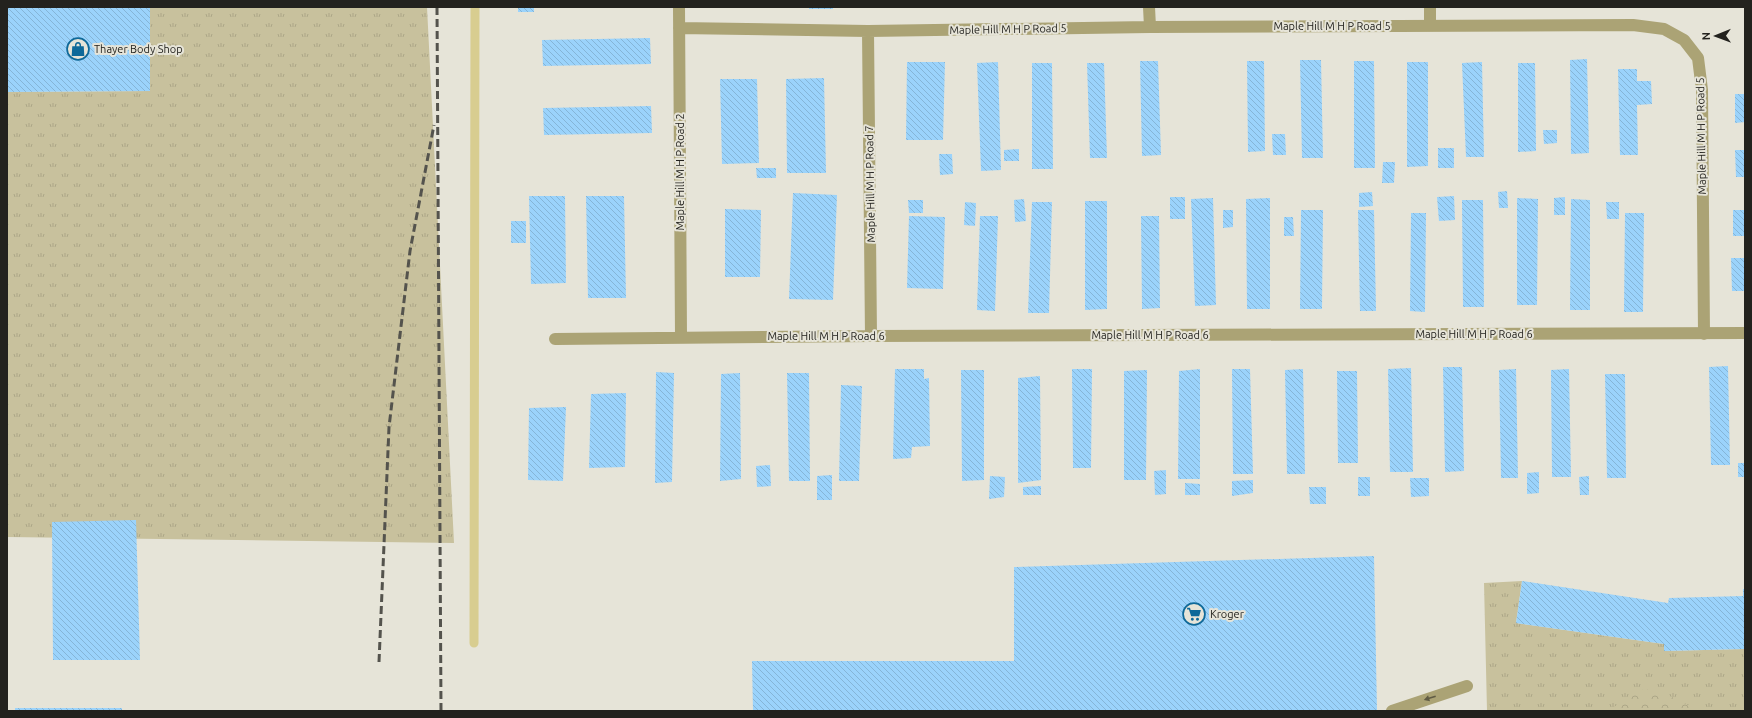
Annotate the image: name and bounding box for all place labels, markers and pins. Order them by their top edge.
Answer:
shop icon: Thayer Body Shop [65,36,91,62]
place label: Thayer Body Shop [94,43,183,55]
supermarket icon: Kroger [1181,601,1207,627]
place label: Kroger [1210,608,1245,620]

